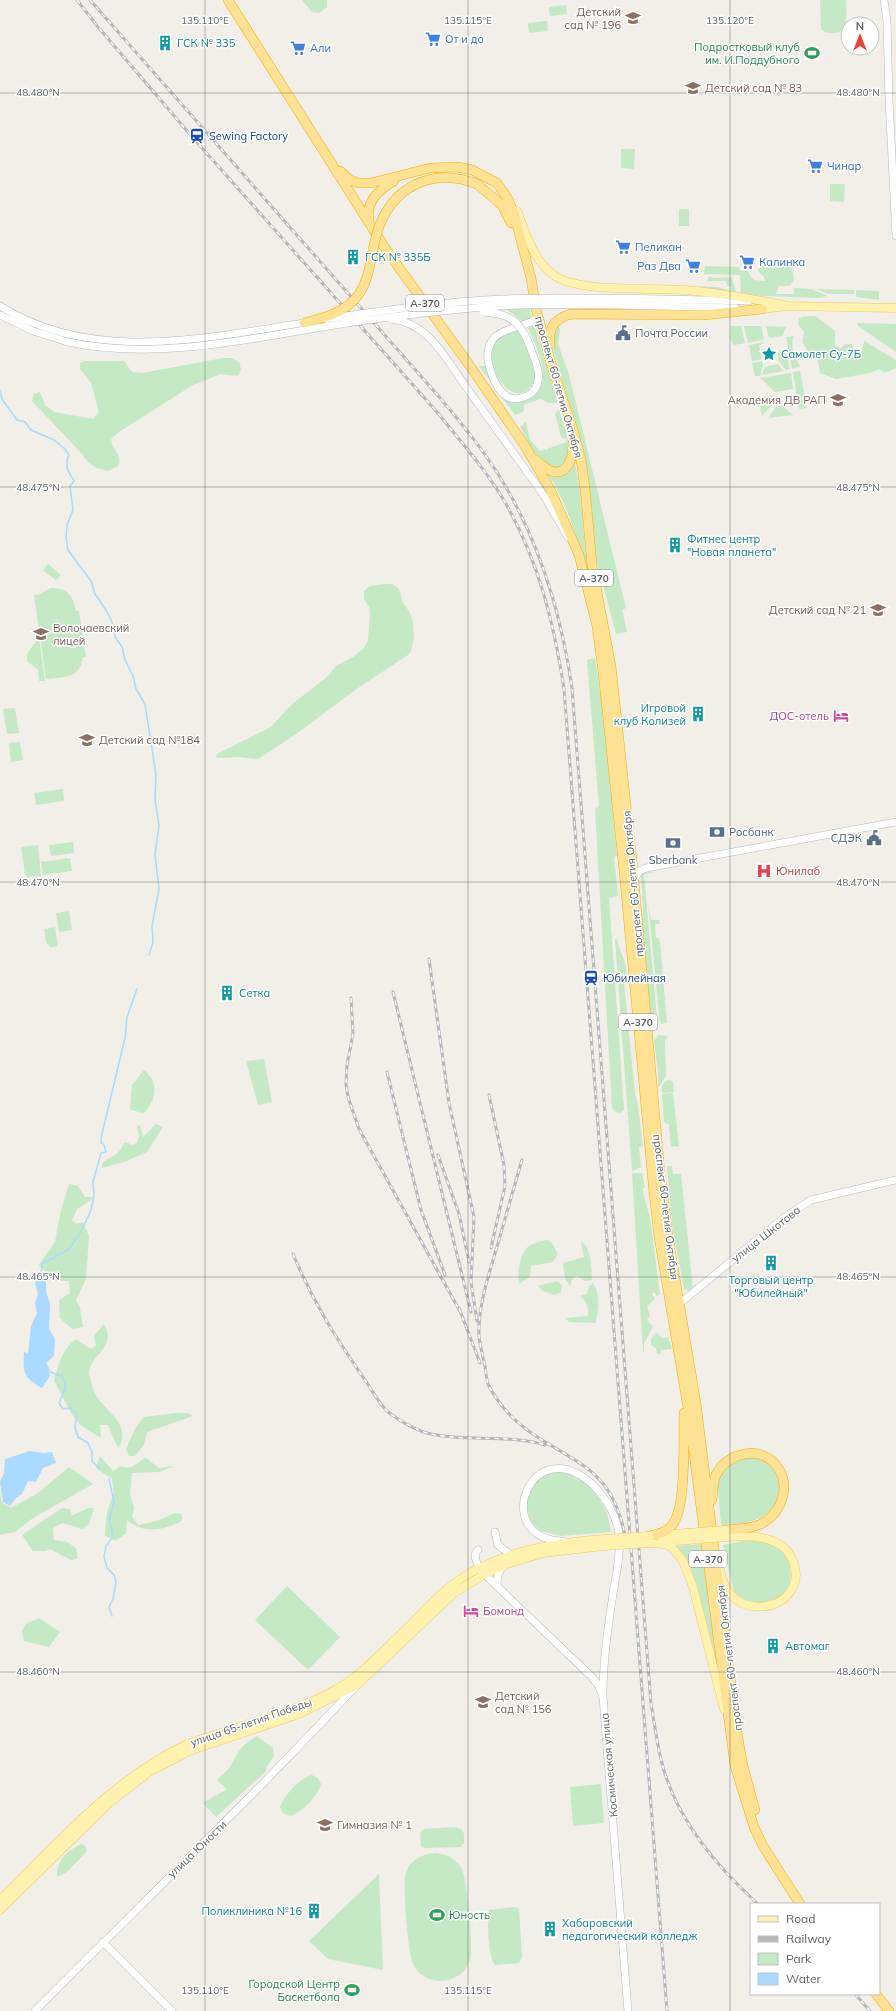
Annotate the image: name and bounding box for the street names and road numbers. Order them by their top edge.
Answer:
road number: А-370 [406,295,444,311]
street label: проспект 60-летия Октября [532,315,586,459]
road number: А-370 [575,570,613,586]
street label: проспект 60-летия Октября [620,810,646,958]
road number: А-370 [619,1014,657,1030]
street label: проспект 60-летия Октября [650,1133,682,1281]
street label: улица Шкотова [729,1203,803,1265]
road number: А-370 [689,1551,727,1567]
street label: проспект 60-летия Октября [713,1584,745,1732]
street label: улица 65-летия Победы [188,1695,314,1749]
street label: Космическая улица [597,1712,621,1818]
street label: улица Юности [165,1817,229,1881]

